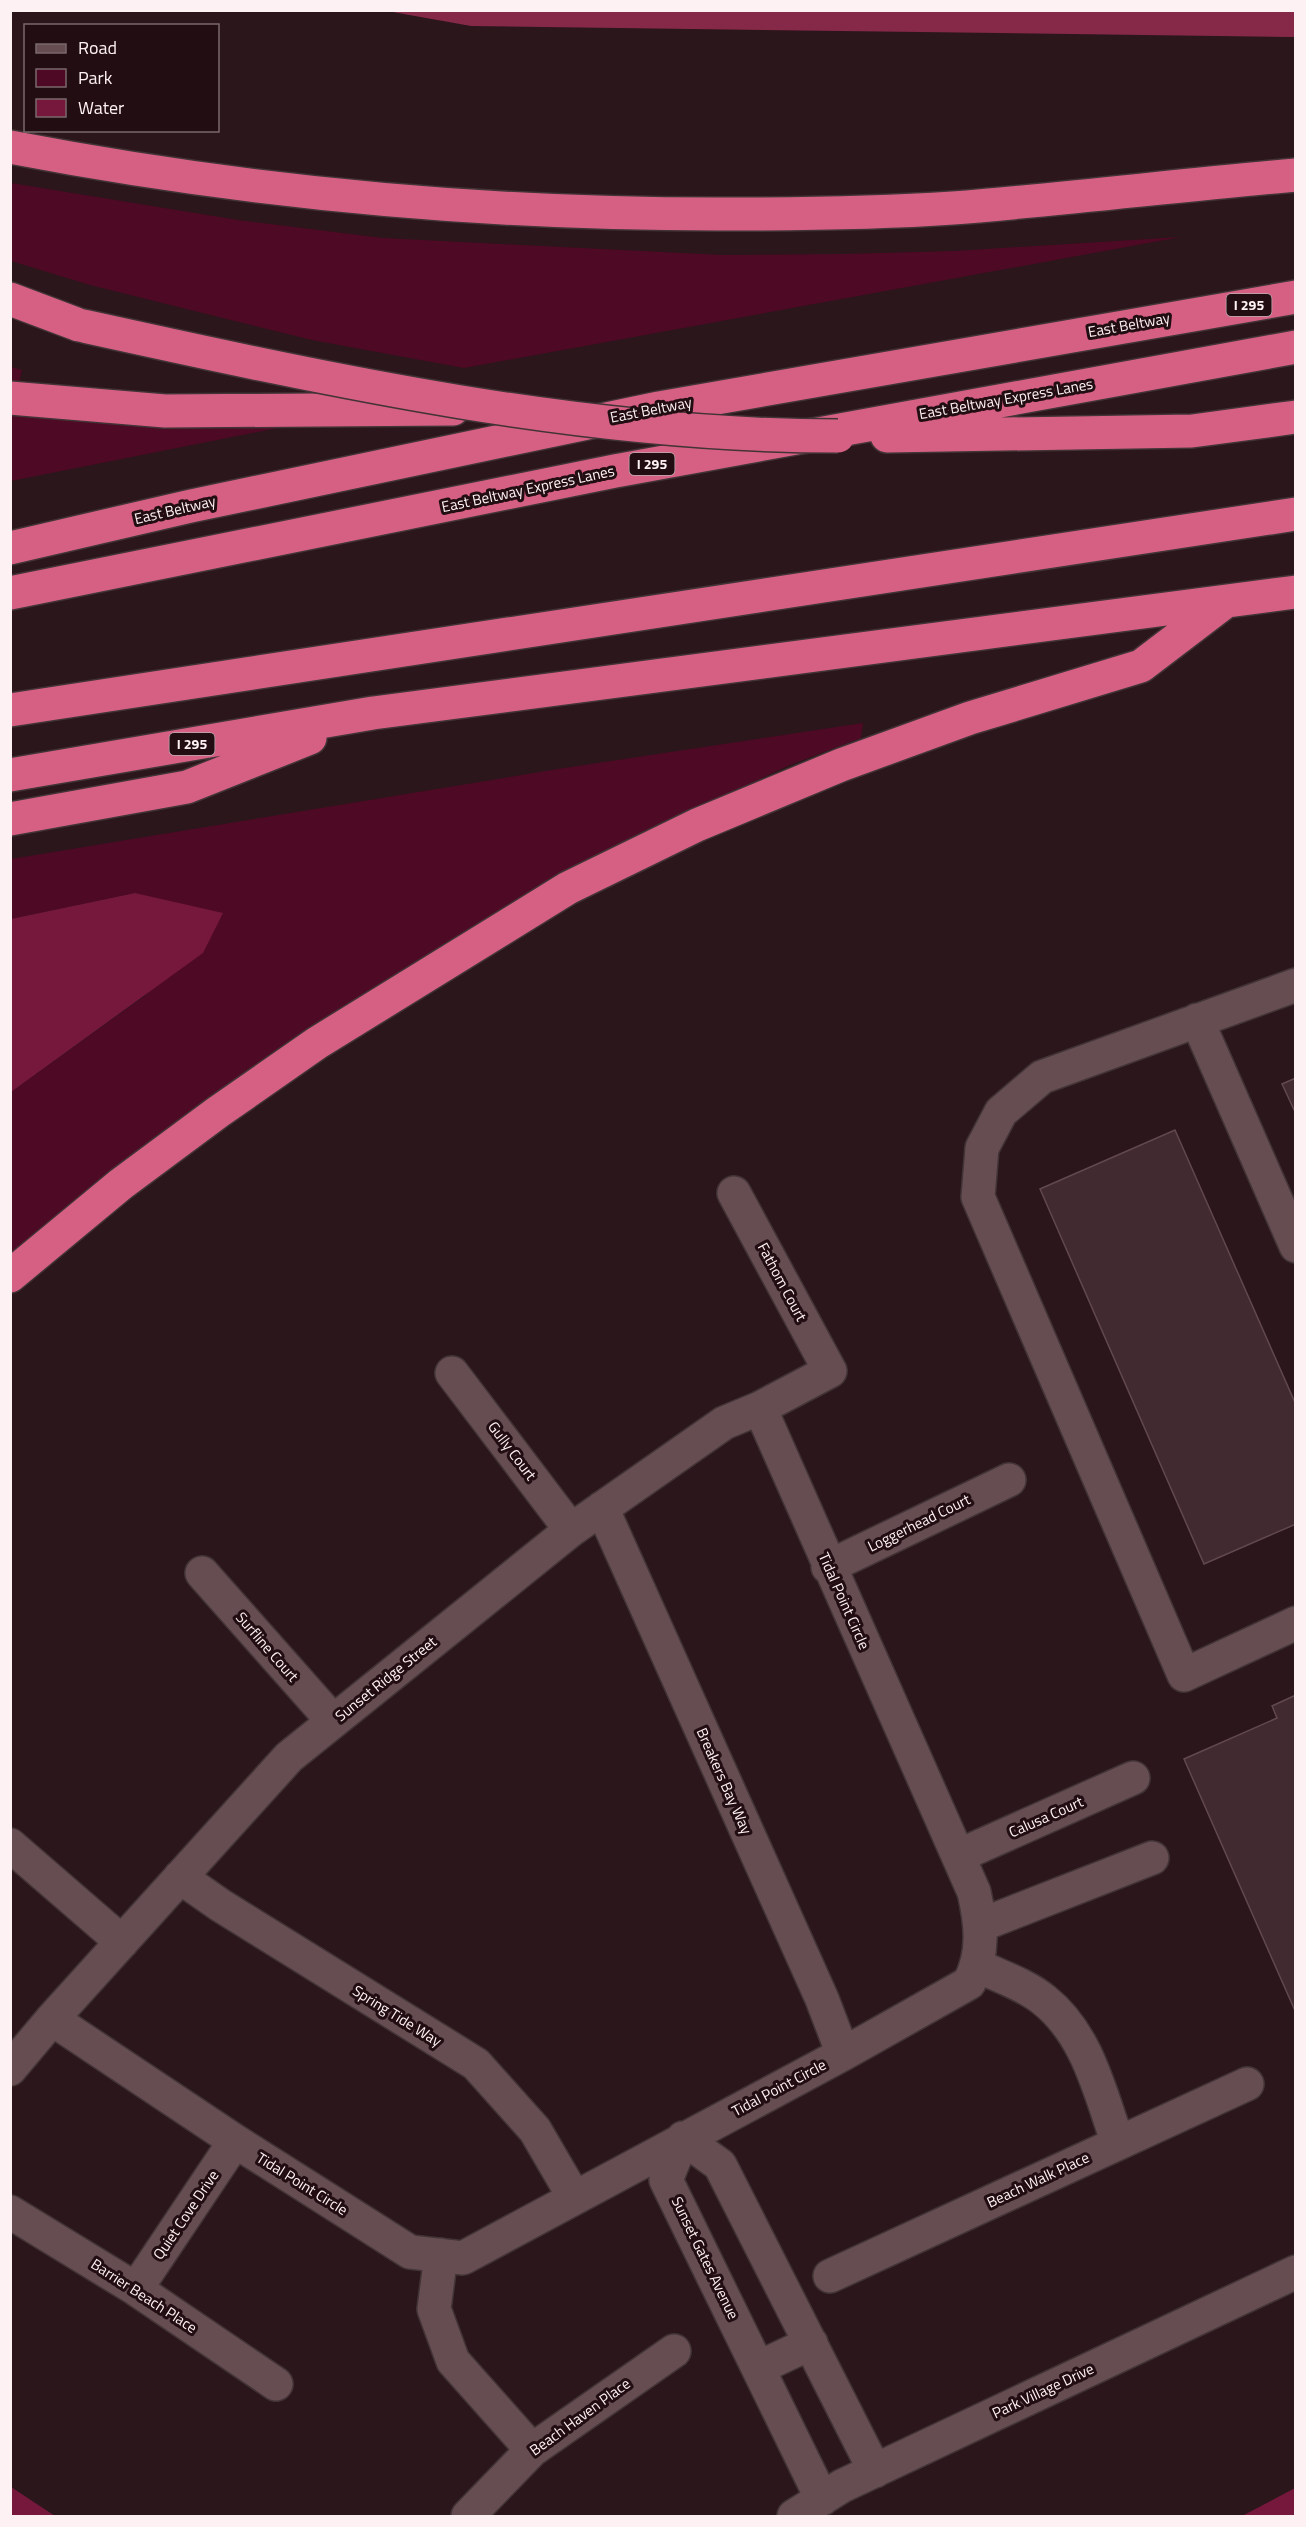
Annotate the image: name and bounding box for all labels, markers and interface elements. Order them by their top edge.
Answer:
legend [24,24,219,132]
text: Road [78,34,117,61]
text: Park [78,64,113,91]
text: Water [78,94,124,121]
road number: I 295 [1226,294,1272,316]
street label: East Beltway [1086,306,1172,343]
street label: East Beltway Express Lanes [917,372,1095,425]
street label: East Beltway [608,390,694,429]
road number: I 295 [630,453,674,475]
street label: East Beltway Express Lanes [439,459,617,518]
street label: East Beltway [132,489,218,530]
road number: I 295 [170,733,214,755]
street label: Fathom Court [752,1238,813,1326]
street label: Gully Court [482,1416,543,1486]
street label: Loggerhead Court [863,1487,975,1557]
street label: Tidal Point Circle [813,1549,876,1653]
street label: Surfline Court [230,1607,305,1687]
street label: Sunset Ridge Street [330,1630,442,1727]
street label: Breakers Bay Way [691,1724,758,1838]
street label: Calusa Court [1005,1790,1087,1843]
street label: Spring Tide Way [348,1979,446,2052]
street label: Tidal Point Circle [727,2053,830,2122]
street label: Tidal Point Circle [252,2146,352,2221]
street label: Beach Walk Place [983,2146,1093,2213]
street label: Quiet Cove Drive [147,2165,224,2264]
street label: Sunset Gates Avenue [666,2193,745,2323]
street label: Barrier Beach Place [87,2253,202,2339]
street label: Park Village Drive [988,2357,1097,2424]
street label: Beach Haven Place [525,2372,635,2461]

